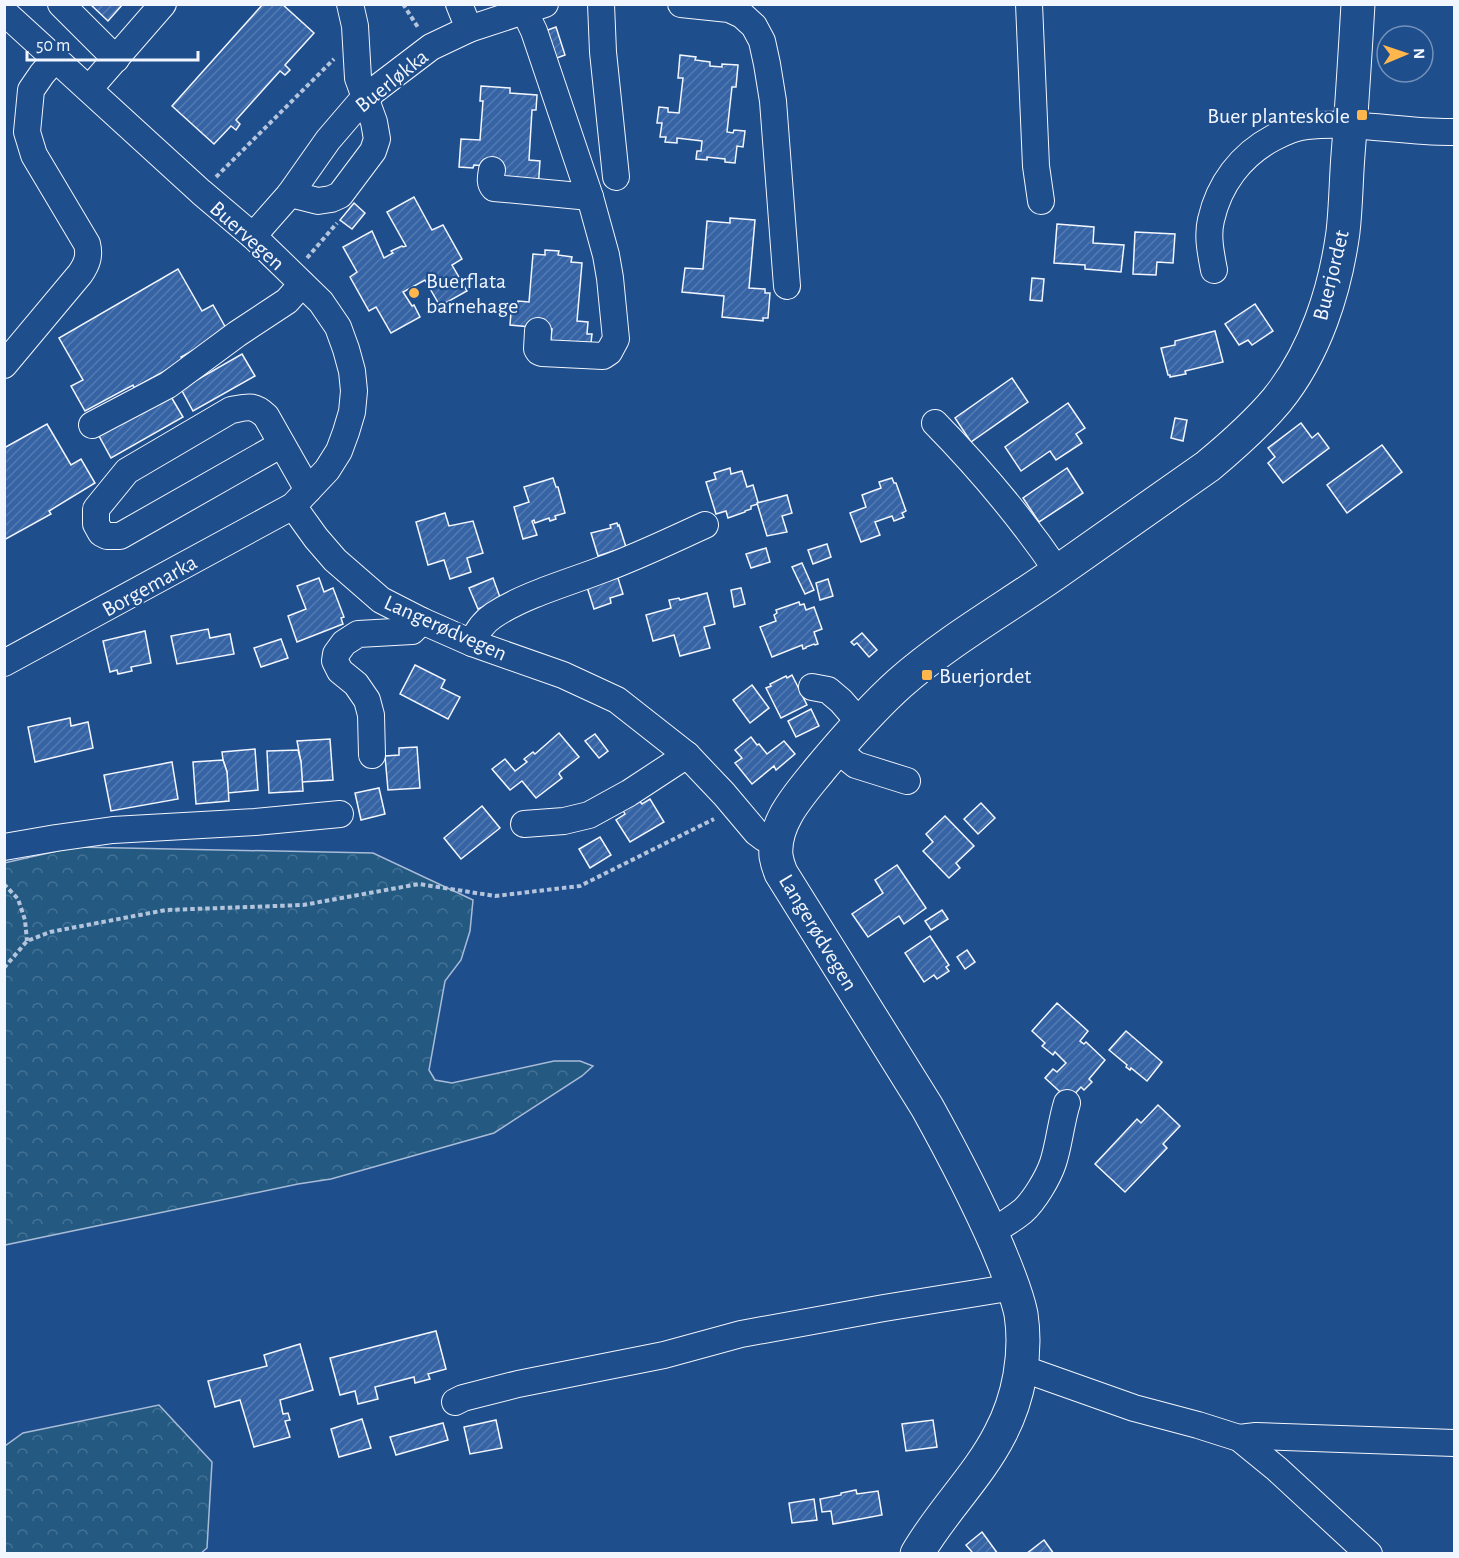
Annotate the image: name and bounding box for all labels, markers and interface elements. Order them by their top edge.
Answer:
scale bar [27,24,198,62]
north arrow [1375,24,1435,84]
text: 50 m [36,37,70,55]
street label: Buerløkka [351,45,432,116]
text: N [1411,48,1427,59]
place label: Buer planteskole [1207,105,1350,127]
marker: Buer planteskole [1355,108,1369,122]
street label: Buervegen [206,197,289,275]
street label: Buerjordet [1309,228,1353,323]
place label: Buerflata barnehage [426,270,518,317]
marker: Buerflata barnehage [407,286,421,300]
street label: Borgemarka [98,551,201,621]
street label: Langerødvegen [381,591,510,665]
place label: Buerjordet [939,665,1031,687]
marker: Buerjordet [920,668,934,682]
street label: Langerødvegen [775,870,861,995]

